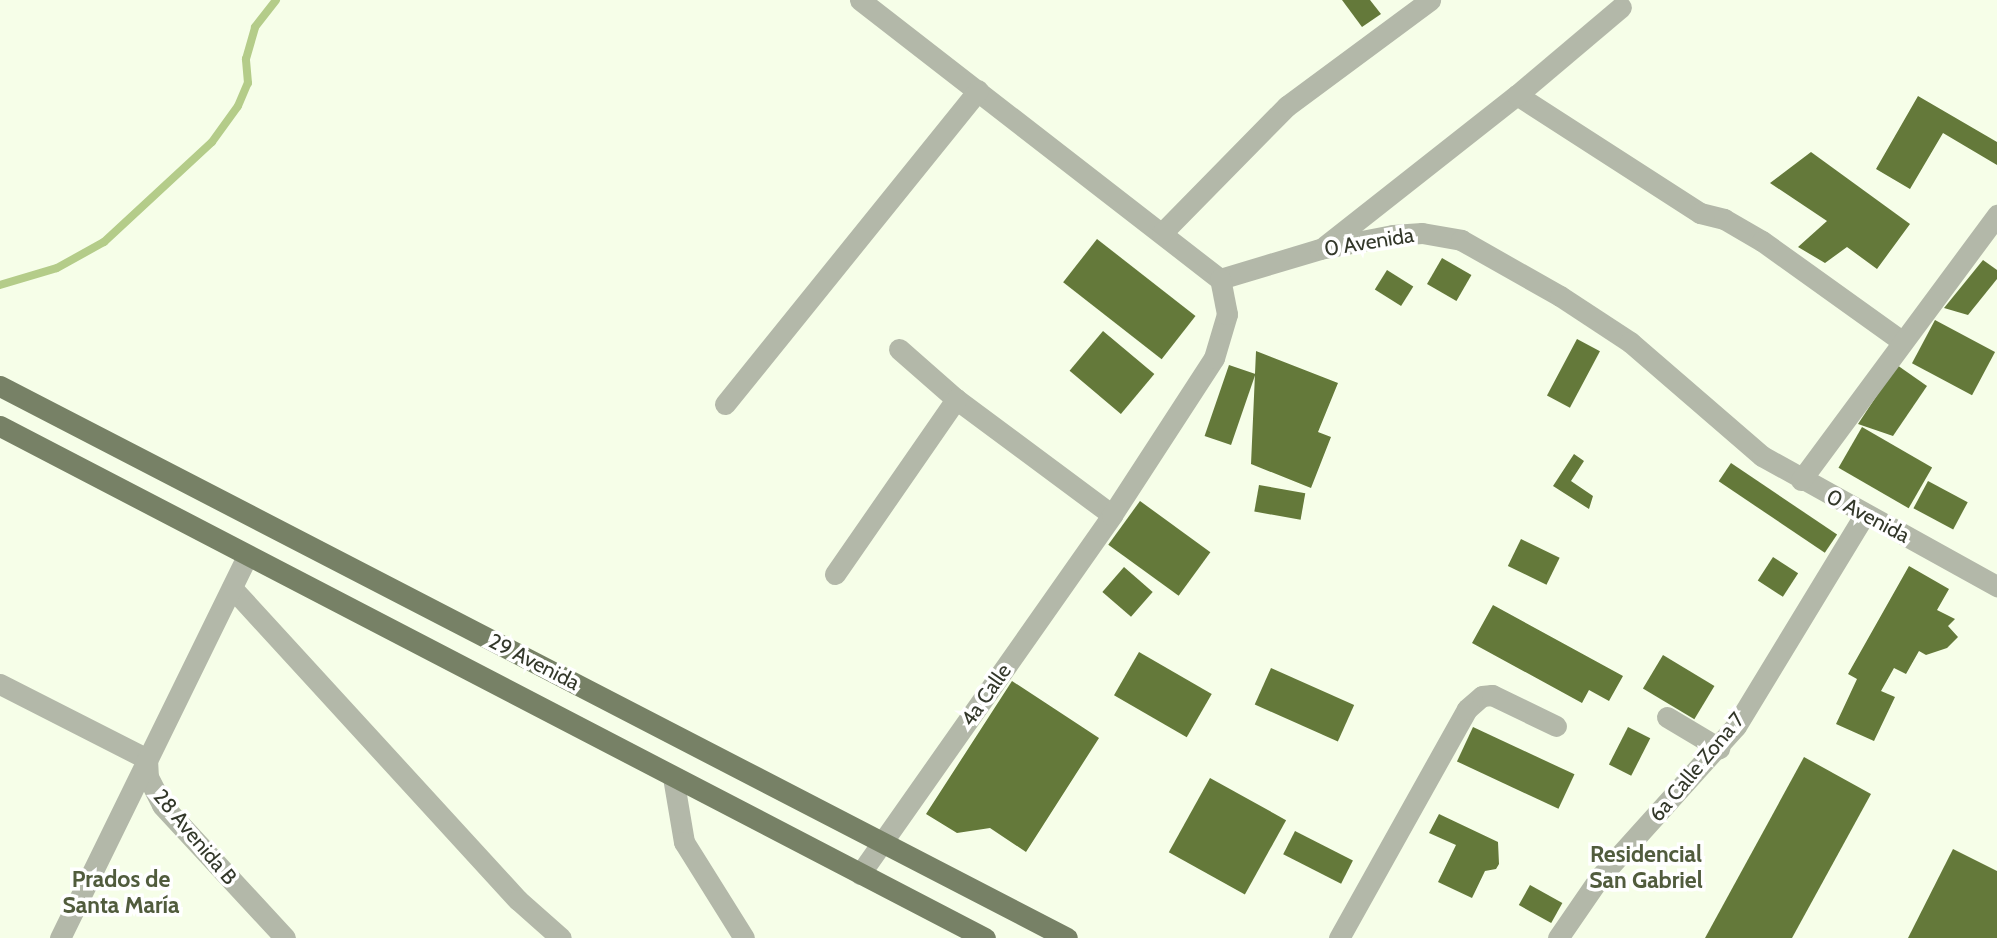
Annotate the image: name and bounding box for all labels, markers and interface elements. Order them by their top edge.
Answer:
street label: 0 Avenida [1322,222,1416,262]
street label: 0 Avenida [1822,484,1914,548]
street label: 29 Avenida [484,628,584,696]
street label: 4a Calle [955,659,1017,731]
street label: 6a Calle Zona 7 [1644,707,1750,827]
street label: 28 Avenida B [148,784,242,890]
district label: Residencial San Gabriel [1589,840,1703,894]
district label: Prados de Santa María [63,865,179,919]

